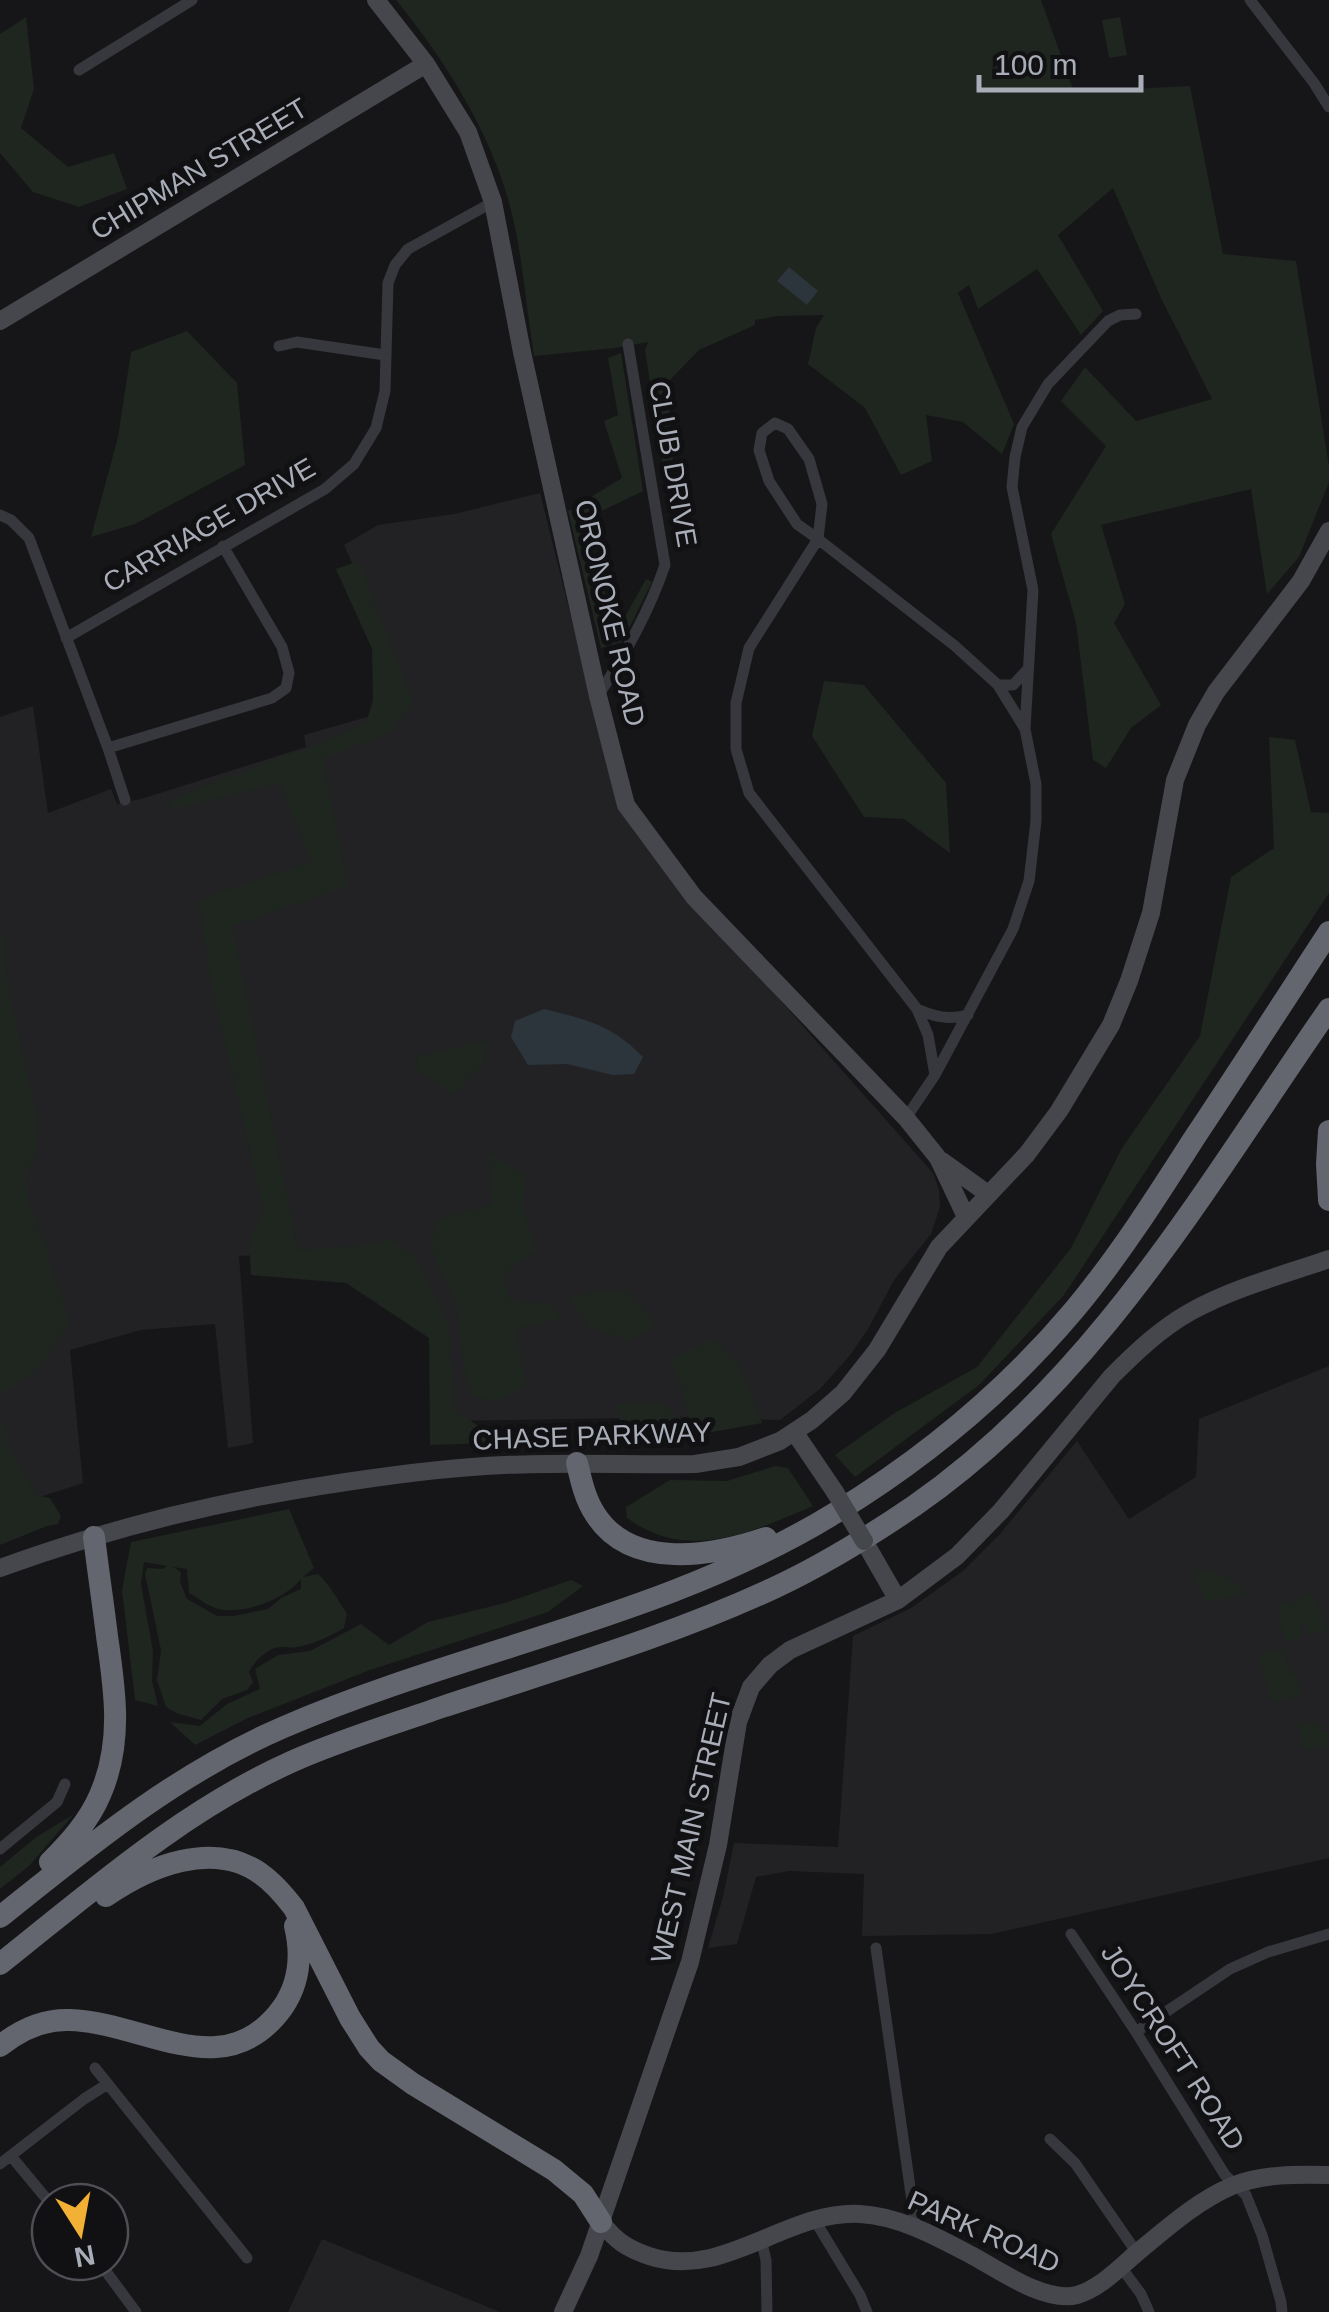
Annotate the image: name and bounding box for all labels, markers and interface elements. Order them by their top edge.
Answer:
scale bar [979,30,1142,92]
text: 100 m [994,48,1077,81]
street label: CHIPMAN STREET [85,92,313,246]
street label: CLUB DRIVE [643,379,703,549]
street label: CARRIAGE DRIVE [97,452,321,598]
street label: ORONOKE ROAD [569,497,651,729]
street label: CHASE PARKWAY [472,1416,712,1456]
street label: WEST MAIN STREET [645,1690,737,1966]
street label: JOYCROFT ROAD [1095,1938,1251,2156]
north arrow [30,2182,130,2282]
street label: PARK ROAD [903,2185,1065,2279]
text: N [72,2239,98,2273]

